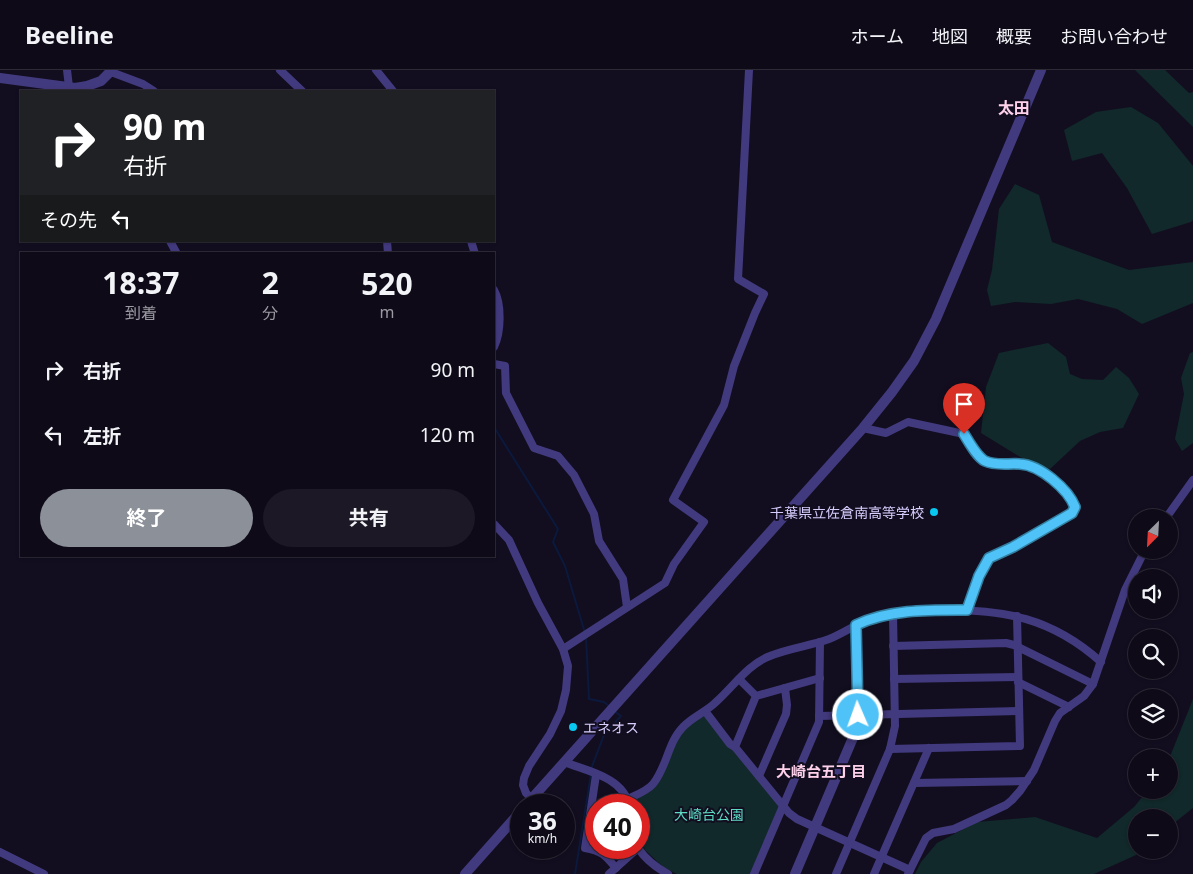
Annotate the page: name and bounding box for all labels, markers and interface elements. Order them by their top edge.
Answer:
text: Beeline [25,18,114,51]
text: ホーム [851,24,904,48]
text: 地図 [932,24,968,48]
text: 概要 [996,24,1032,48]
text: お問い合わせ [1060,24,1168,48]
district label: 太田 [998,97,1030,119]
text: 90 m [123,103,206,150]
icon: right [40,110,105,175]
text: 右折 [123,150,167,180]
icon: left [107,205,135,233]
text: その先 [40,207,97,233]
text: 18:37 [102,262,179,303]
text: 2 [262,262,279,303]
text: 520 [361,263,413,304]
text: m [379,301,394,323]
text: 到着 [125,302,157,324]
text: 分 [262,302,278,324]
icon: right [40,356,68,384]
text: 90 m [431,357,475,383]
text: 右折 [83,358,121,384]
pin [943,383,985,434]
icon: arrive [950,390,978,418]
icon: left [40,421,68,449]
text: 120 m [420,422,475,448]
text: 左折 [83,423,121,449]
button: 終了 [40,489,253,547]
button: 共有 [263,489,475,547]
place label: 千葉県立佐倉南高等学校 [770,503,924,522]
marker: 千葉県立佐倉南高等学校 [928,506,940,518]
north arrow [1128,509,1178,559]
map controls [1128,509,1178,859]
button: sound [1128,569,1178,619]
button: search [1128,629,1178,679]
position arrow [831,688,883,740]
button: layers [1128,689,1178,739]
place label: エネオス [583,718,639,737]
marker: エネオス [567,721,579,733]
button: + [1128,749,1178,799]
district label: 大崎台五丁目 [776,761,866,781]
speed limit sign: 40 [585,794,650,859]
text: 36 [528,803,557,837]
park label: 大崎台公園 [674,805,744,824]
button: − [1128,809,1178,859]
text: km/h [528,830,557,847]

